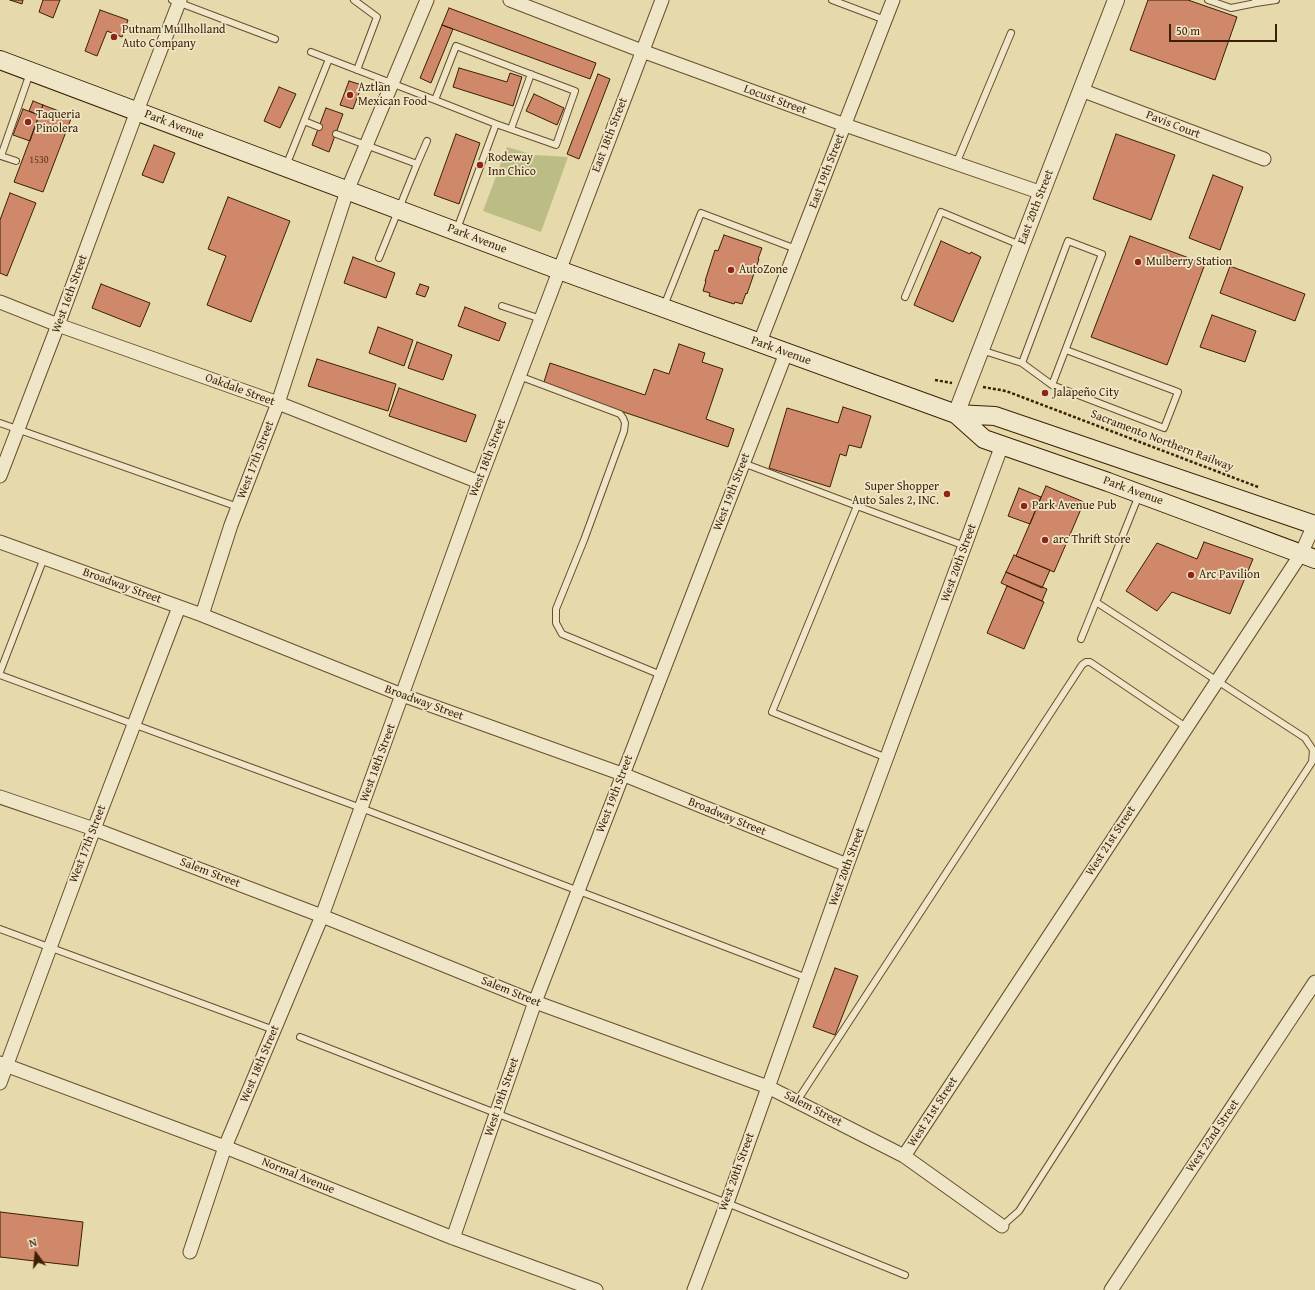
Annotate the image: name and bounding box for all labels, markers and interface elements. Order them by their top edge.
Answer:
scale bar [1171,16,1279,42]
text: 50 m [1176,22,1200,39]
place label: Putnam Mullholland Auto Company [122,23,226,51]
marker: Putnam Mullholland Auto Company [109,32,119,42]
place label: Aztlan Mexican Food [358,81,427,109]
street label: Locust Street [742,82,808,118]
marker: Aztlan Mexican Food [345,90,355,100]
street label: East 18th Street [589,96,631,174]
street label: Park Avenue [142,107,206,143]
place label: Taqueria Pinolera [36,108,80,136]
street label: Pavis Court [1144,108,1202,142]
marker: Taqueria Pinolera [23,117,33,127]
street label: East 19th Street [806,132,848,210]
place label: Rodeway Inn Chico [488,151,536,179]
house number: 1530 [29,154,49,166]
marker: Rodeway Inn Chico [475,160,485,170]
street label: East 20th Street [1015,168,1057,246]
street label: Park Avenue [445,221,509,257]
street label: West 16th Street [49,253,91,335]
place label: Mulberry Station [1146,255,1232,269]
marker: Mulberry Station [1133,257,1143,267]
place label: AutoZone [739,263,788,277]
marker: AutoZone [726,265,736,275]
street label: Park Avenue [749,334,813,368]
street label: Oakdale Street [203,371,277,409]
place label: Jalapeño City [1053,386,1119,400]
marker: Jalapeño City [1040,388,1050,398]
street label: Sacramento Northern Railway [1089,407,1235,475]
street label: West 18th Street [466,417,510,499]
street label: West 17th Street [234,419,278,501]
street label: West 19th Street [710,451,754,533]
street label: Park Avenue [1101,474,1165,508]
place label: Super Shopper Auto Sales 2, INC. [852,480,939,508]
marker: Super Shopper Auto Sales 2, INC. [942,489,952,499]
place label: Park Avenue Pub [1032,499,1116,513]
marker: Park Avenue Pub [1019,501,1029,511]
street label: West 20th Street [938,522,980,604]
place label: arc Thrift Store [1053,533,1131,547]
marker: arc Thrift Store [1040,535,1050,545]
street label: Broadway Street [81,565,163,607]
place label: Arc Pavilion [1199,568,1260,582]
marker: Arc Pavilion [1186,570,1196,580]
street label: Broadway Street [383,682,465,724]
street label: West 18th Street [357,722,399,804]
street label: West 19th Street [593,753,637,835]
street label: Broadway Street [686,795,768,839]
street label: West 17th Street [66,803,110,885]
street label: West 21st Street [1083,803,1139,879]
street label: West 20th Street [826,826,868,908]
street label: Salem Street [178,855,242,891]
street label: Salem Street [479,973,543,1011]
street label: West 18th Street [237,1023,283,1105]
street label: West 19th Street [482,1056,522,1138]
street label: West 21st Street [905,1074,961,1150]
street label: Salem Street [782,1088,844,1130]
street label: West 22nd Street [1183,1097,1243,1175]
street label: West 20th Street [716,1131,758,1213]
street label: Normal Avenue [259,1155,337,1197]
north arrow [16,1234,56,1274]
text: N [27,1234,39,1251]

